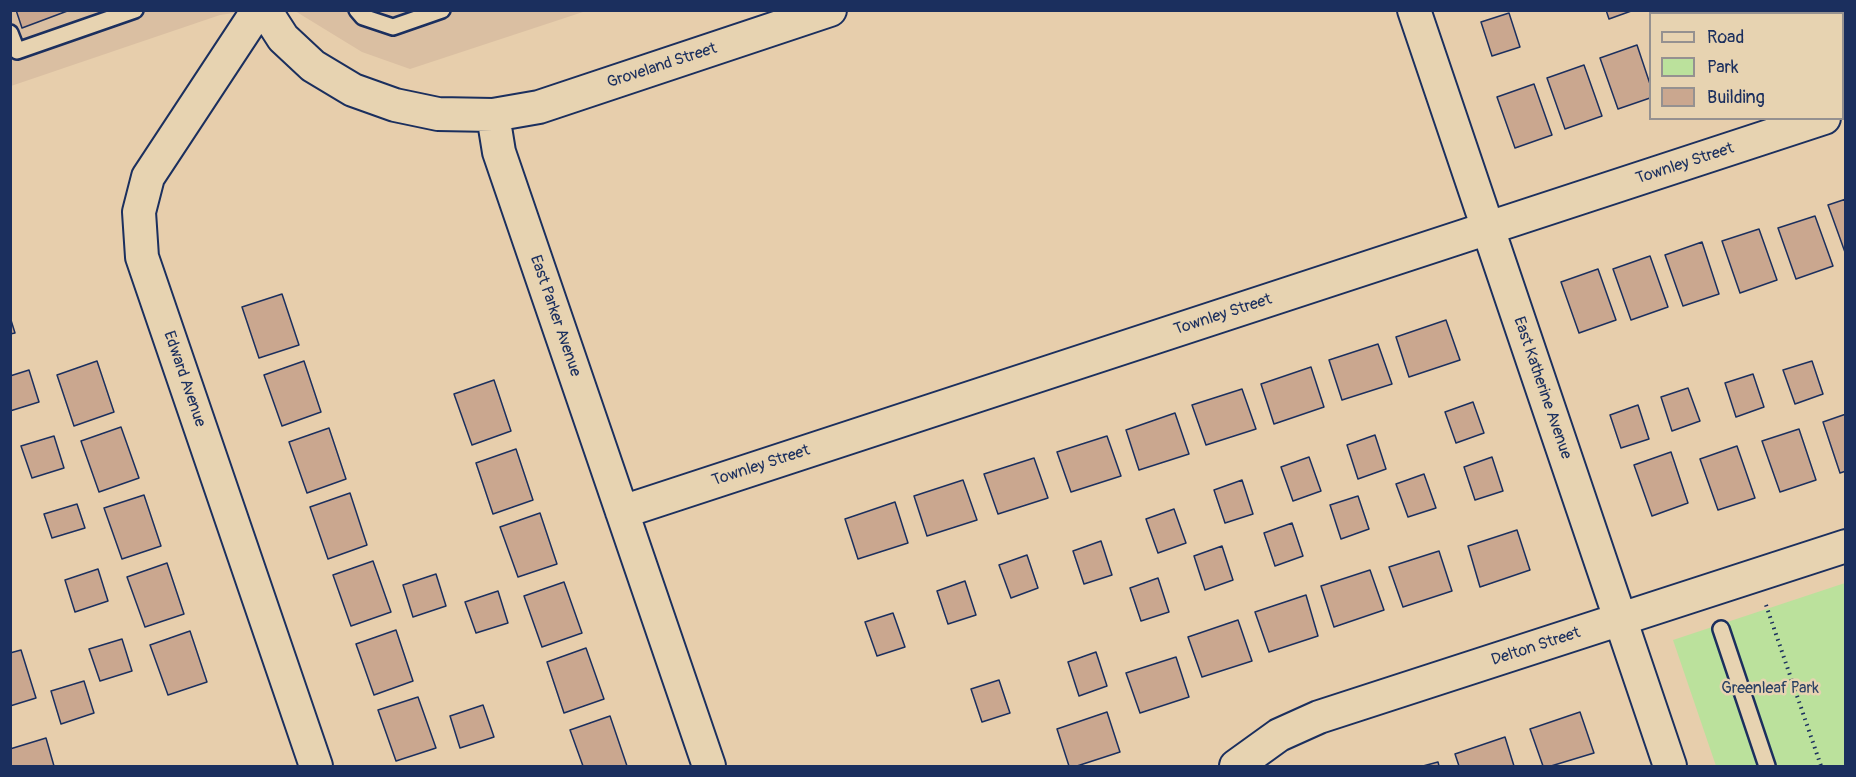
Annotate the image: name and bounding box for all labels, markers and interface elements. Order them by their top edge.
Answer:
legend [1649,12,1844,120]
text: Road [1707,26,1744,49]
street label: Groveland Street [605,39,719,93]
text: Park [1707,56,1739,79]
text: Building [1707,86,1765,109]
street label: Townley Street [1634,139,1736,189]
street label: East Parker Avenue [525,253,585,379]
street label: Townley Street [1172,290,1274,340]
street label: East Katherine Avenue [1509,314,1575,462]
street label: Edward Avenue [159,328,209,430]
street label: Townley Street [710,441,812,491]
street label: Delton Street [1489,624,1583,670]
park label: Greenleaf Park [1721,679,1819,699]

